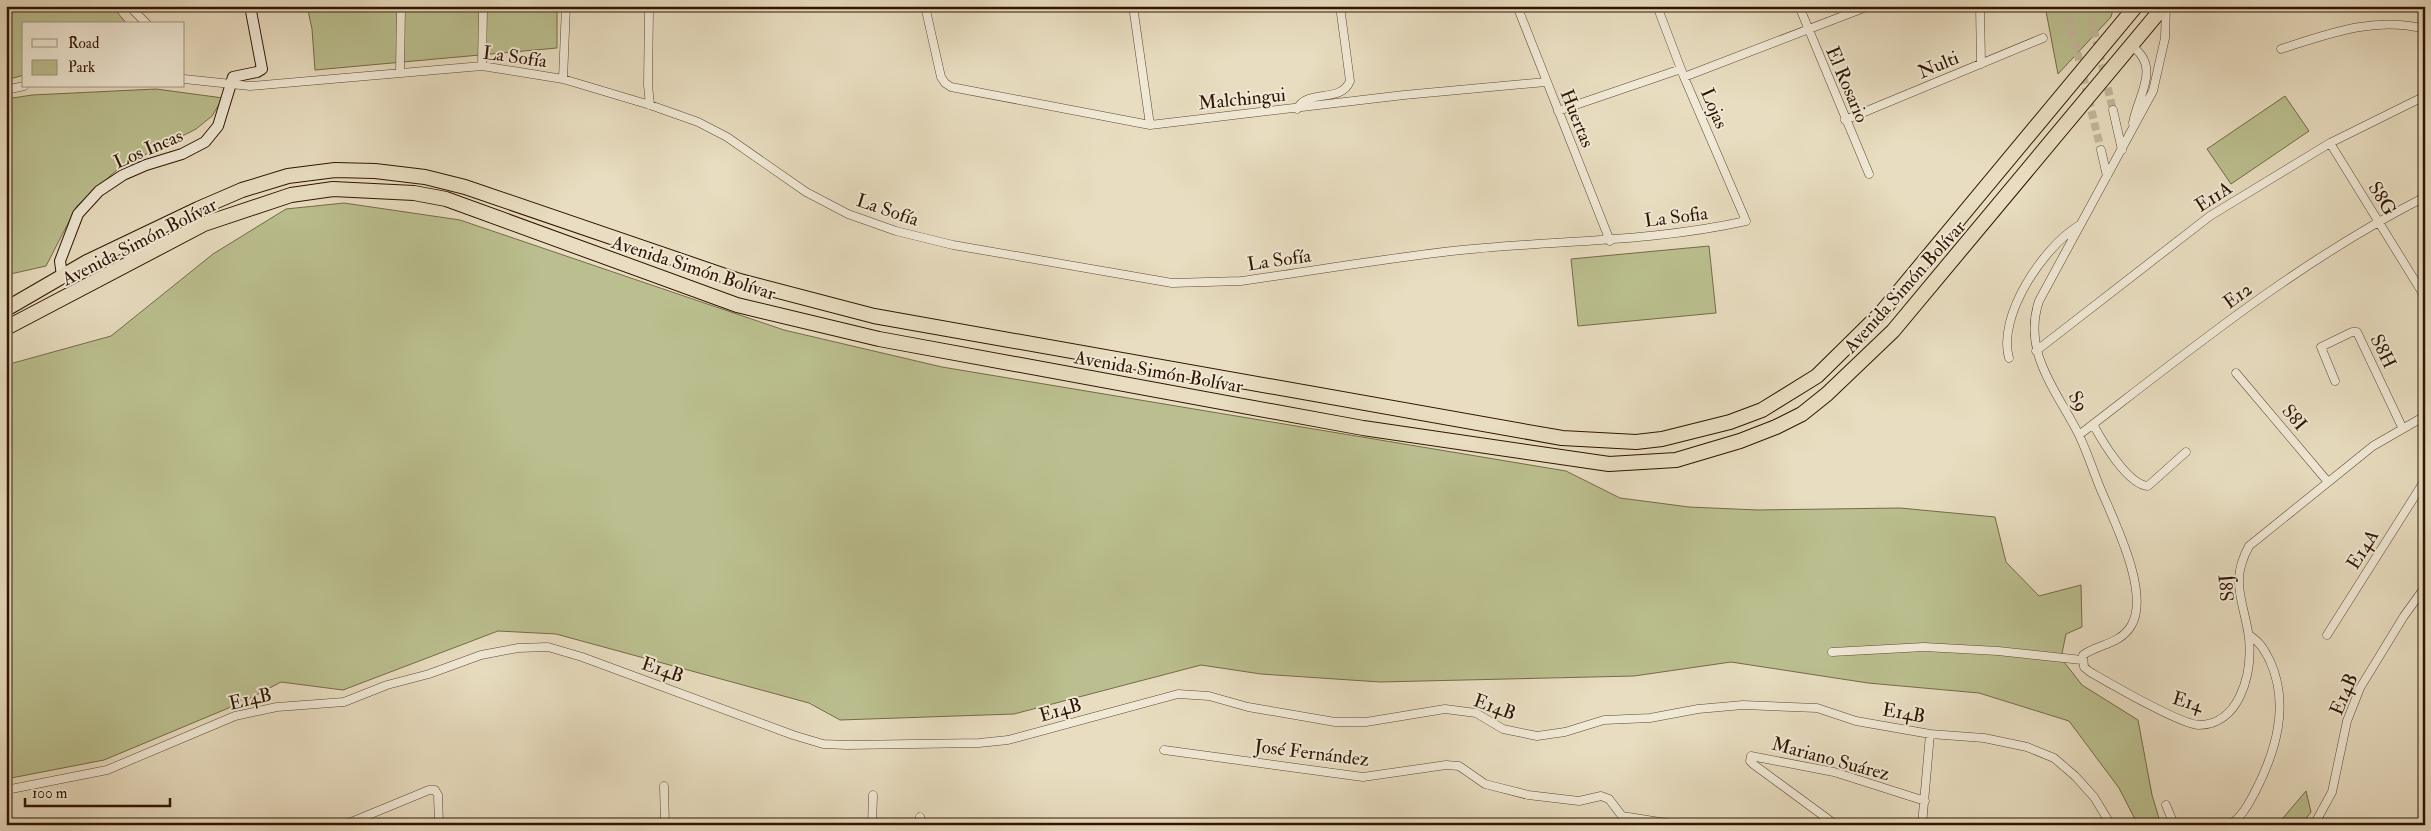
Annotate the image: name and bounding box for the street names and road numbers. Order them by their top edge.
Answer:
street label: La Sofía [481,41,549,73]
street label: El Rosario [1820,43,1874,126]
street label: Nulti [1914,46,1963,84]
street label: Malchingui [1197,82,1287,116]
street label: Lojas [1695,84,1733,132]
street label: Huertas [1555,86,1600,151]
street label: Los Incas [110,124,187,174]
street label: E11A [2191,176,2237,218]
street label: S8G [2363,177,2402,220]
street label: La Sofía [853,188,922,232]
street label: Avenida Simón Bolívar [57,192,221,292]
street label: La Sofia [1643,201,1709,233]
street label: Avenida Simón Bolívar [1838,215,1971,359]
street label: Avenida Simón Bolívar [608,230,779,306]
street label: La Sofía [1246,244,1313,276]
street label: E12 [2218,277,2257,314]
street label: S8H [2365,330,2402,372]
street label: Avenida Simón Bolívar [1072,345,1245,399]
street label: S9 [2063,387,2094,416]
street label: S8I [2276,400,2312,436]
street label: E14A [2341,525,2384,574]
street label: S8J [2214,573,2240,602]
street label: E14B [638,652,687,688]
street label: E14B [2324,670,2363,719]
street label: E14B [226,682,274,716]
street label: E14 [2170,686,2207,718]
street label: E14B [1470,688,1519,726]
street label: E14B [1036,692,1084,727]
street label: E14B [1880,697,1927,729]
street label: Mariano Suárez [1769,732,1892,786]
street label: José Fernández [1252,734,1371,772]

